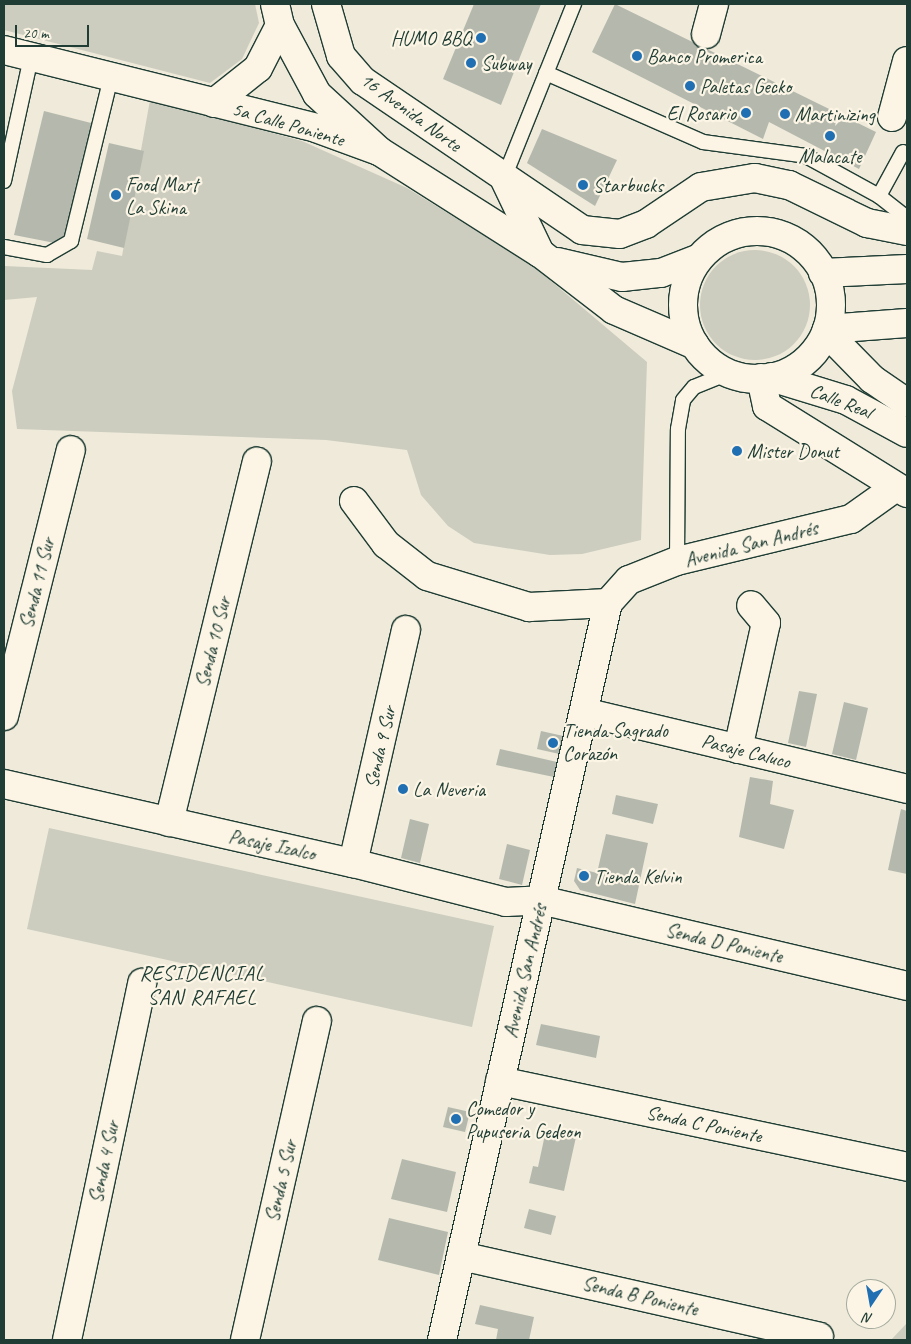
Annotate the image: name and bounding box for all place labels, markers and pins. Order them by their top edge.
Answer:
place label: HUMO BBQ [390,26,471,50]
marker: HUMO BBQ [475,32,487,44]
place label: Banco Promerica [647,44,763,68]
marker: Banco Promerica [631,50,643,62]
place label: Subway [481,51,531,75]
marker: Subway [465,57,477,69]
place label: Paletas Gecko [700,74,791,98]
marker: Paletas Gecko [684,80,696,92]
place label: El Rosario [667,101,736,125]
place label: Martinizing [795,102,875,126]
marker: El Rosario [740,107,752,119]
marker: Martinizing [779,108,791,120]
marker: Malacate [824,130,836,142]
place label: Malacate [799,144,861,168]
place label: Food Mart La Skina [126,172,198,219]
place label: Starbucks [593,173,663,197]
marker: Starbucks [577,179,589,191]
marker: Food Mart La Skina [110,189,122,201]
place label: Mister Donut [747,439,839,463]
marker: Mister Donut [731,445,743,457]
place label: Tienda Sagrado Corazón [563,719,668,766]
marker: Tienda Sagrado Corazón [547,737,559,749]
place label: La Neveria [413,777,487,801]
marker: La Neveria [397,783,409,795]
place label: Tienda Kelvin [594,864,682,888]
marker: Tienda Kelvin [578,870,590,882]
place label: Comedor y Pupuseria Gedeon [466,1096,581,1143]
marker: Comedor y Pupuseria Gedeon [450,1113,462,1125]

